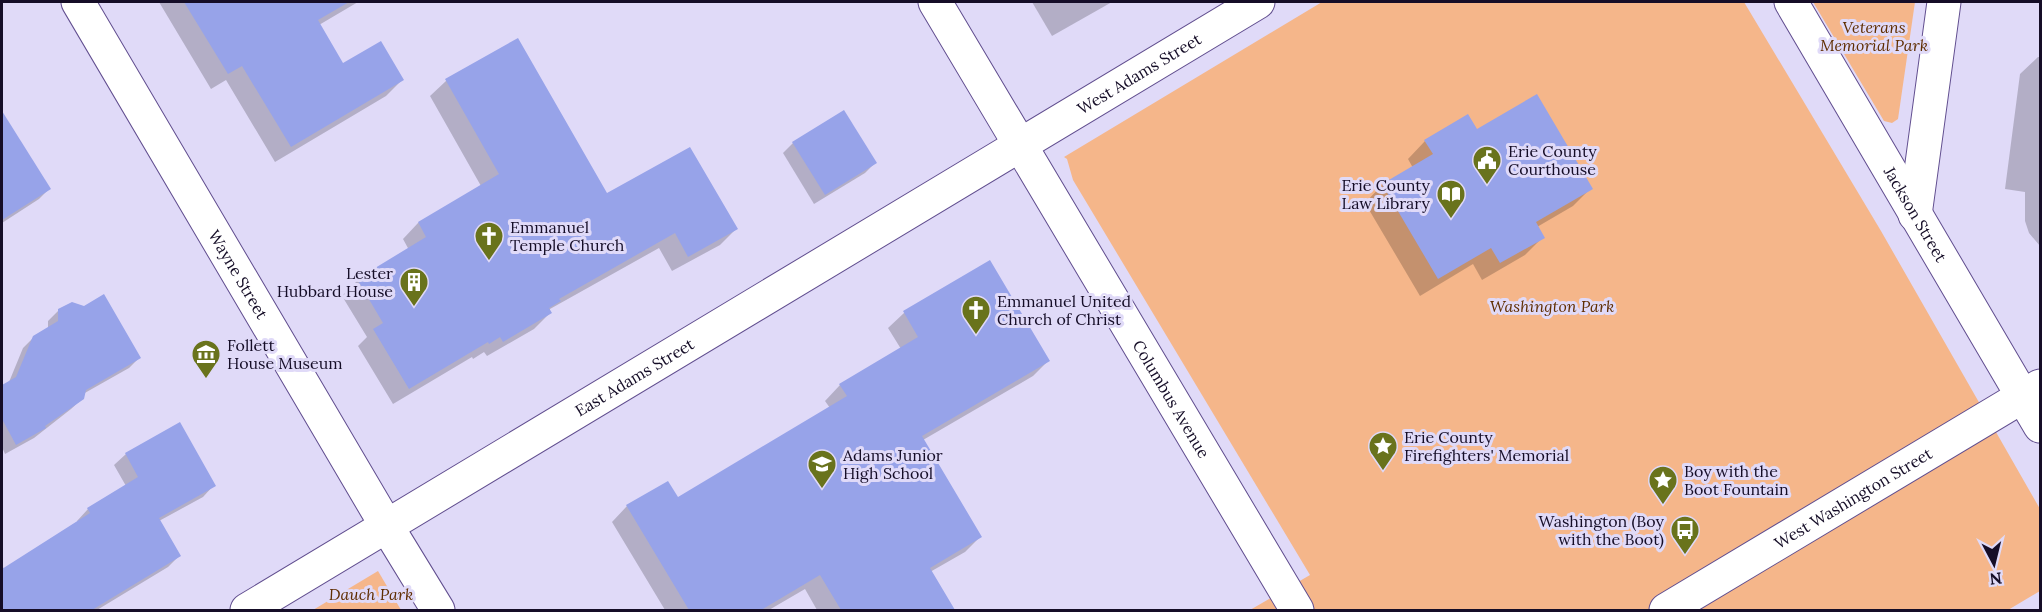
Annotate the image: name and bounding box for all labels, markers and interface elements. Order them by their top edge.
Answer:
park label: Veterans Memorial Park [1820,17,1928,55]
street label: West Adams Street [1074,28,1205,118]
place label: Erie County Courthouse [1508,141,1597,179]
public building icon: Erie County Courthouse [1471,144,1503,186]
street label: Jackson Street [1879,162,1952,266]
place label: Erie County Law Library [1341,175,1431,213]
library icon: Erie County Law Library [1435,178,1467,220]
place label: Emmanuel Temple Church [510,217,625,255]
church icon: Emmanuel Temple Church [473,220,505,262]
street label: Wayne Street [204,226,273,323]
place label: Lester Hubbard House [277,263,393,301]
building icon: Lester Hubbard House [398,266,430,308]
place label: Emmanuel United Church of Christ [997,291,1132,329]
church icon: Emmanuel United Church of Christ [960,294,992,336]
park label: Washington Park [1490,296,1614,316]
street label: East Adams Street [571,333,698,420]
place label: Follett House Museum [227,335,343,373]
street label: Columbus Avenue [1129,336,1214,462]
museum icon: Follett House Museum [190,338,222,380]
place label: Erie County Firefighters' Memorial [1404,427,1569,465]
place icon: Erie County Firefighters' Memorial [1367,430,1399,472]
street label: West Washington Street [1770,443,1936,553]
place label: Adams Junior High School [842,445,943,483]
school or university icon: Adams Junior High School [806,448,838,490]
place label: Boy with the Boot Fountain [1684,461,1789,499]
place icon: Boy with the Boot Fountain [1647,464,1679,506]
place label: Washington (Boy with the Boot) [1538,511,1665,550]
bus stop icon: Washington (Boy with the Boot) [1669,514,1701,556]
north arrow [1964,534,2024,594]
text: N [1988,568,2003,590]
park label: Dauch Park [329,584,413,604]

